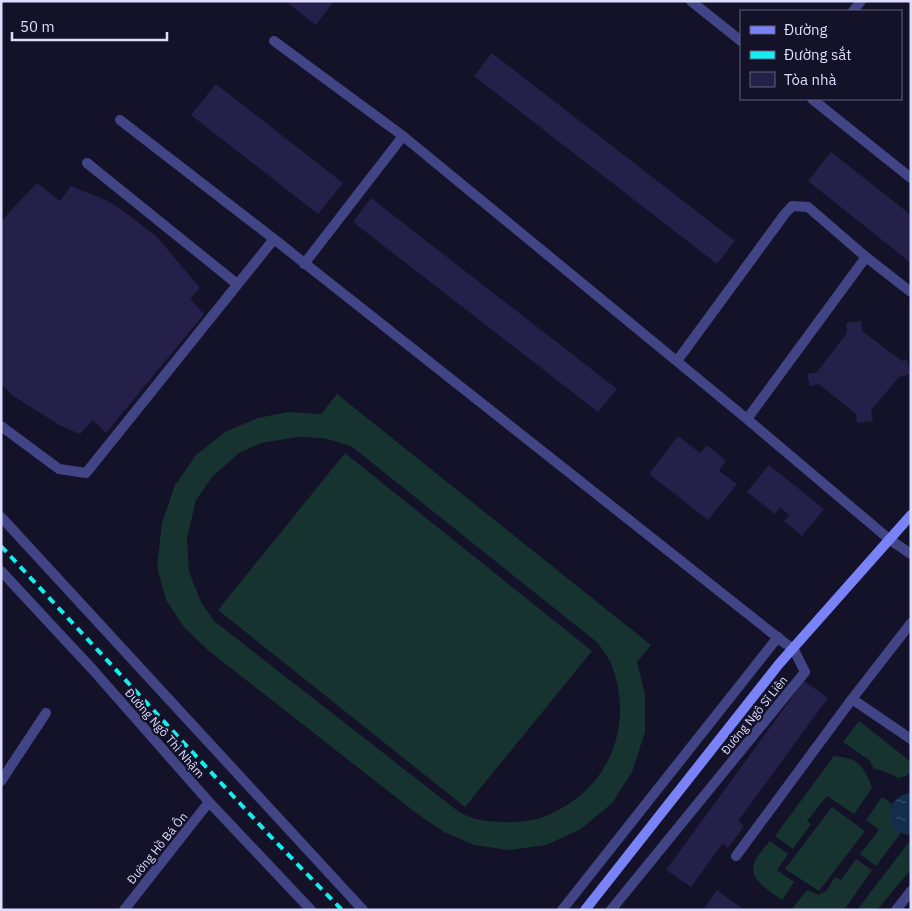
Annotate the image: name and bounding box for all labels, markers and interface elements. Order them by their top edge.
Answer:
scale bar [12,10,168,42]
legend [740,10,902,100]
text: 50 m [20,17,55,36]
text: Đường [784,20,828,39]
text: Đường sắt [784,45,852,64]
text: Tòa nhà [784,70,837,89]
street label: Đường Ngô Sĩ Liên [718,673,790,757]
street label: Đường Ngô Thì Nhậm [122,685,208,781]
street label: Đường Hồ Bá Ôn [123,809,191,887]

